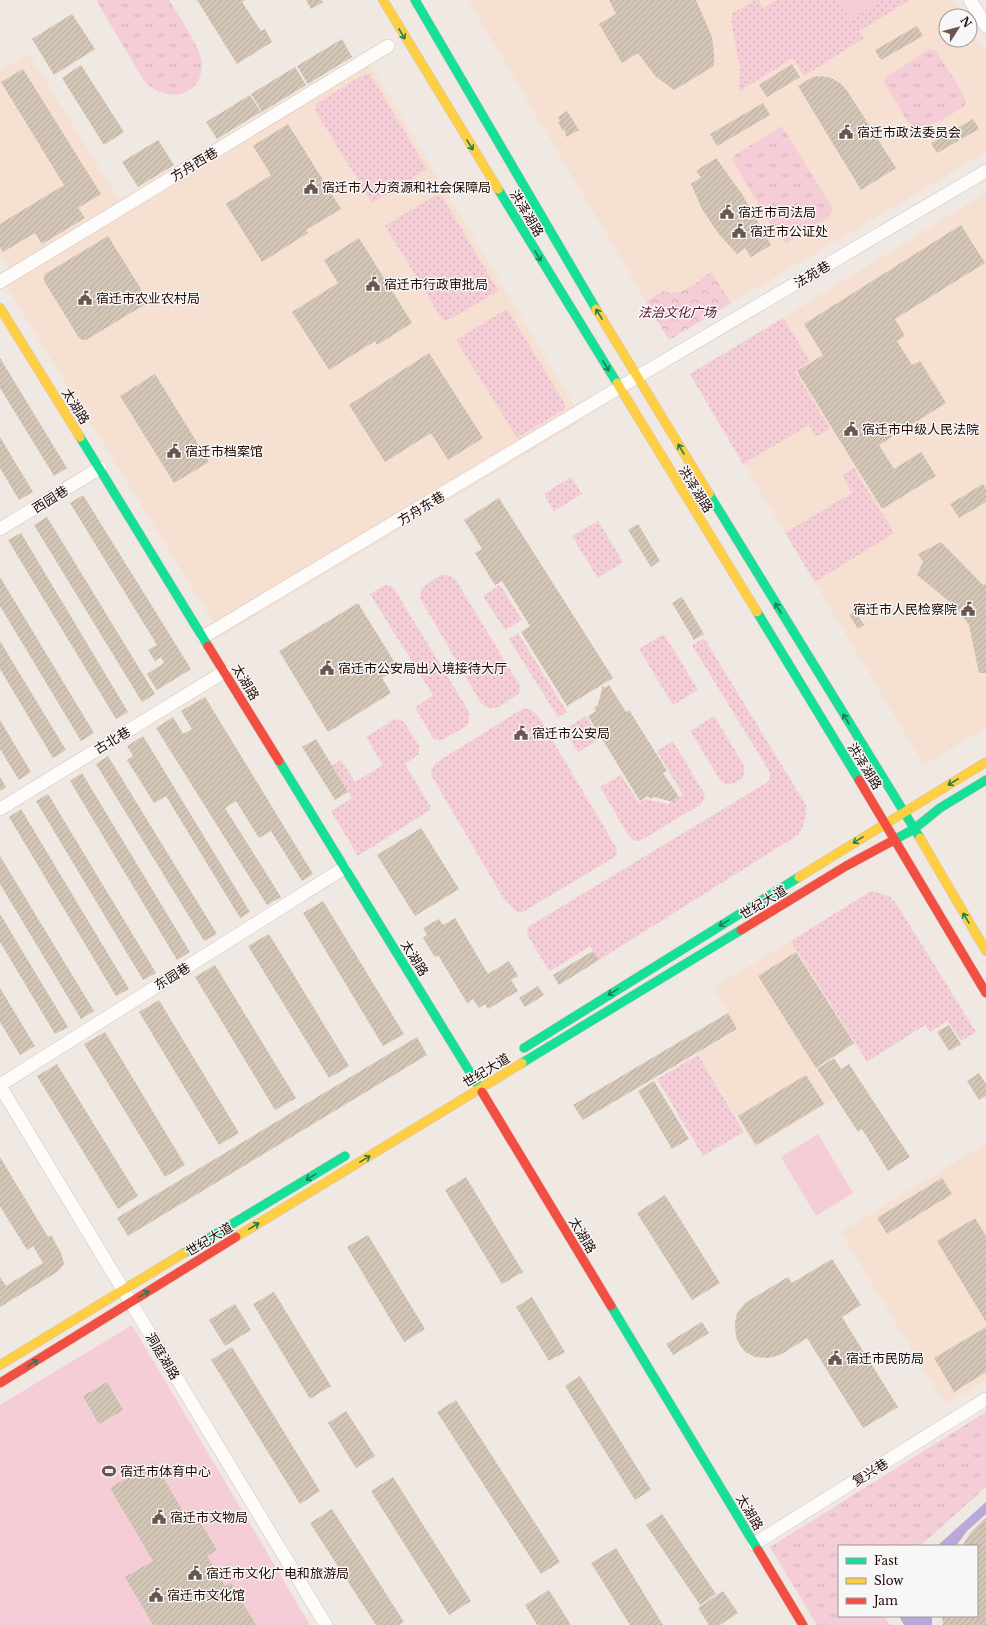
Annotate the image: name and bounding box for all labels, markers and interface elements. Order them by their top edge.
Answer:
north arrow [938,8,978,48]
text: N [957,14,975,31]
one-way arrow [399,28,407,40]
public building icon: 宿迁市政法委员会 [838,124,854,140]
place label: 宿迁市政法委员会 [857,124,961,141]
one-way arrow [466,139,474,150]
street label: 方舟西巷 [168,144,221,185]
public building icon: 宿迁市人力资源和社会保障局 [303,179,319,195]
place label: 宿迁市人力资源和社会保障局 [322,179,491,196]
street label: 洪泽湖路 [506,187,547,240]
public building icon: 宿迁市司法局 [719,204,735,220]
place label: 宿迁市司法局 [738,204,816,221]
public building icon: 宿迁市公证处 [731,223,747,239]
place label: 宿迁市公证处 [750,223,828,240]
one-way arrow [534,250,542,262]
street label: 法苑巷 [791,257,833,292]
public building icon: 宿迁市行政审批局 [365,276,381,292]
place label: 宿迁市行政审批局 [384,276,488,293]
public building icon: 宿迁市农业农村局 [77,290,93,306]
place label: 宿迁市农业农村局 [96,290,200,307]
park label: 法治文化广场 [638,304,717,321]
one-way arrow [595,309,603,320]
one-way arrow [601,361,610,372]
street label: 太湖路 [58,385,93,427]
public building icon: 宿迁市中级人民法院 [843,421,859,437]
place label: 宿迁市中级人民法院 [862,421,979,438]
public building icon: 宿迁市档案馆 [166,443,182,459]
place label: 宿迁市档案馆 [185,443,263,460]
one-way arrow [677,444,685,455]
street label: 洪泽湖路 [675,463,717,516]
street label: 西园巷 [29,482,71,517]
street label: 方舟东巷 [395,488,448,529]
place label: 宿迁市人民检察院 [853,601,957,618]
public building icon: 宿迁市人民检察院 [960,601,976,617]
one-way arrow [773,602,781,614]
public building icon: 宿迁市公安局出入境接待大厅 [319,660,335,676]
place label: 宿迁市公安局出入境接待大厅 [338,660,507,677]
street label: 太湖路 [228,661,263,703]
one-way arrow [841,713,850,724]
street label: 古北巷 [91,723,133,758]
public building icon: 宿迁市公安局 [513,725,529,741]
place label: 宿迁市公安局 [532,725,610,742]
street label: 洪泽湖路 [844,740,886,793]
one-way arrow [947,777,958,786]
one-way arrow [852,836,864,844]
street label: 世纪大道 [737,882,790,923]
one-way arrow [961,912,969,924]
one-way arrow [718,920,730,928]
street label: 太湖路 [397,937,432,979]
street label: 东园巷 [151,959,193,994]
one-way arrow [608,988,619,996]
street label: 世纪大道 [460,1050,513,1091]
one-way arrow [359,1154,371,1162]
one-way arrow [305,1173,317,1181]
street label: 太湖路 [565,1214,600,1256]
street label: 世纪大道 [183,1219,236,1260]
one-way arrow [248,1222,260,1230]
one-way arrow [138,1290,149,1298]
street label: 洞庭湖路 [142,1330,183,1383]
public building icon: 宿迁市民防局 [827,1350,843,1366]
place label: 宿迁市民防局 [846,1350,924,1367]
one-way arrow [27,1358,39,1366]
street label: 复兴巷 [849,1455,891,1490]
sports icon: 宿迁市体育中心 [101,1463,117,1479]
place label: 宿迁市体育中心 [120,1463,211,1480]
street label: 太湖路 [732,1491,767,1533]
public building icon: 宿迁市文物局 [151,1509,167,1525]
place label: 宿迁市文物局 [170,1509,248,1526]
legend [838,1545,978,1617]
text: Fast [874,1553,899,1568]
public building icon: 宿迁市文化广电和旅游局 [187,1565,203,1581]
place label: 宿迁市文化广电和旅游局 [206,1565,349,1582]
text: Slow [874,1573,904,1588]
public building icon: 宿迁市文化馆 [148,1587,164,1603]
place label: 宿迁市文化馆 [167,1587,245,1604]
text: Jam [872,1593,898,1608]

